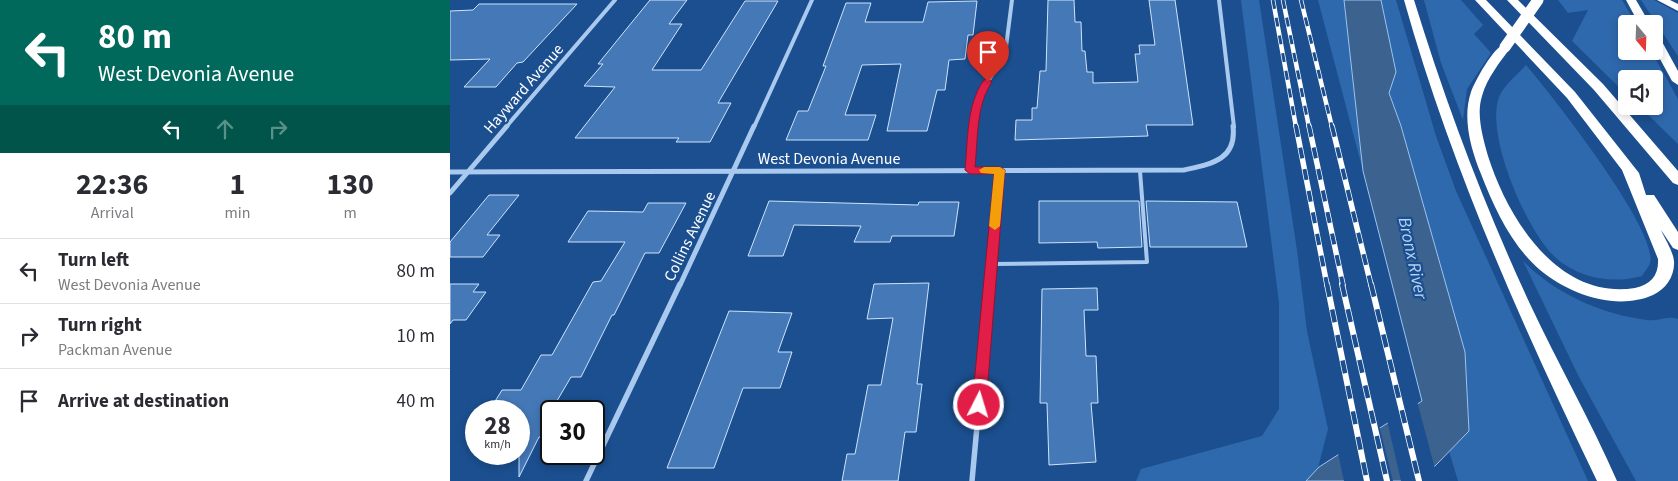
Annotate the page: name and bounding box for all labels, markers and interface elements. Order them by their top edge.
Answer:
text: 80 m [98,12,172,62]
north arrow [1618,15,1662,60]
map controls [1618,15,1663,115]
icon: left [15,20,80,85]
pin [967,31,1009,82]
icon: arrive [974,38,1002,66]
street label: Hayward Avenue [479,39,569,138]
text: West Devonia Avenue [98,58,294,90]
button: sound [1618,70,1663,115]
icon: left [158,115,186,143]
icon: ahead [211,115,239,143]
icon: right [264,115,292,143]
street label: West Devonia Avenue [758,148,900,170]
text: 22:36 [76,163,148,206]
text: 1 [229,163,245,206]
text: 130 [326,163,374,206]
street label: Collins Avenue [659,188,721,285]
text: Arrival [91,202,134,224]
text: min [224,202,250,224]
text: m [344,202,357,224]
water label: Bronx River [1392,215,1434,302]
text: Turn left [58,247,129,274]
icon: left [15,257,43,285]
text: 80 m [397,258,435,285]
text: West Devonia Avenue [58,274,201,296]
text: Turn right [58,312,142,339]
icon: right [15,322,43,350]
text: 10 m [397,323,435,350]
text: Packman Avenue [58,339,172,361]
position arrow [952,378,1004,430]
icon: arrive [15,387,43,415]
text: Arrive at destination [58,388,229,415]
text: 40 m [397,388,435,415]
speed limit sign: 30 [540,400,605,465]
text: 28 [484,408,511,444]
text: km/h [484,436,511,453]

